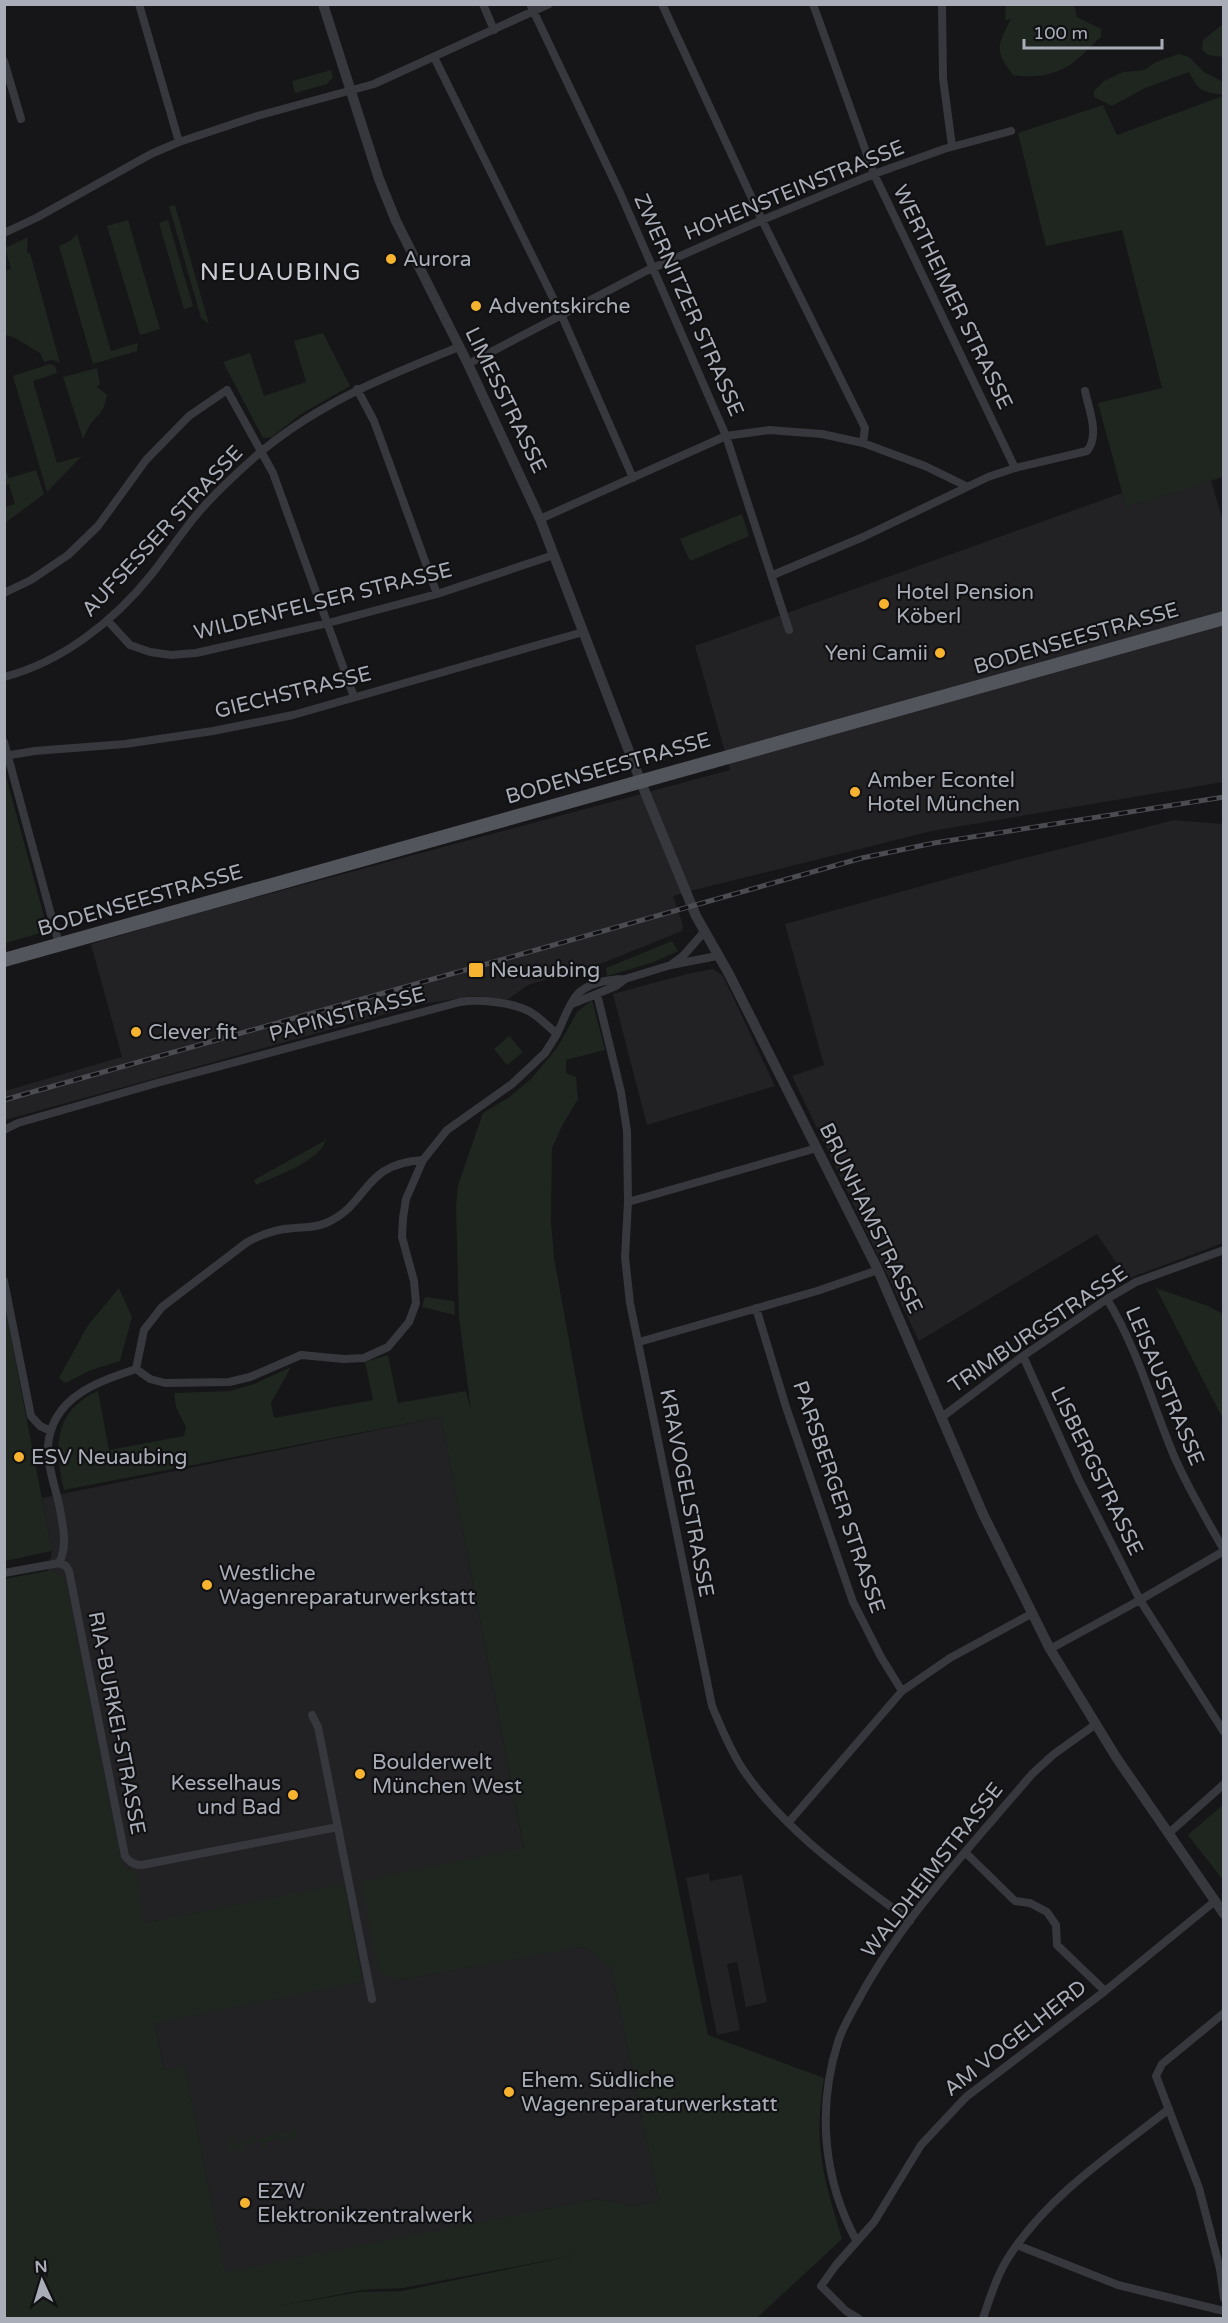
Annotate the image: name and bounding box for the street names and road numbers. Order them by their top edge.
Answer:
street label: HOHENSTEINSTRASSE [681,135,908,246]
street label: WERTHEIMER STRASSE [887,181,1018,413]
street label: ZWERNITZER STRASSE [628,190,749,420]
street label: LIMESSTRASSE [459,323,552,477]
street label: AUFSESSER STRASSE [77,441,248,622]
street label: WILDENFELSER STRASSE [191,557,455,646]
street label: BODENSEESTRASSE [971,597,1182,680]
street label: GIECHSTRASSE [212,661,374,724]
street label: BODENSEESTRASSE [503,727,714,810]
street label: BODENSEESTRASSE [35,859,246,942]
street label: PAPINSTRASSE [266,982,428,1047]
street label: BRUNHAMSTRASSE [814,1119,928,1318]
street label: TRIMBURGSTRASSE [944,1260,1132,1399]
street label: LEISAUSTRASSE [1120,1303,1209,1470]
street label: PARSBERGER STRASSE [787,1378,890,1617]
street label: LISBERGSTRASSE [1045,1383,1148,1560]
street label: KRAVOGELSTRASSE [654,1387,719,1599]
street label: RIA-BURKEI-STRASSE [83,1609,150,1837]
street label: WALDHEIMSTRASSE [856,1778,1008,1963]
street label: AM VOGELHERD [939,1975,1092,2102]

